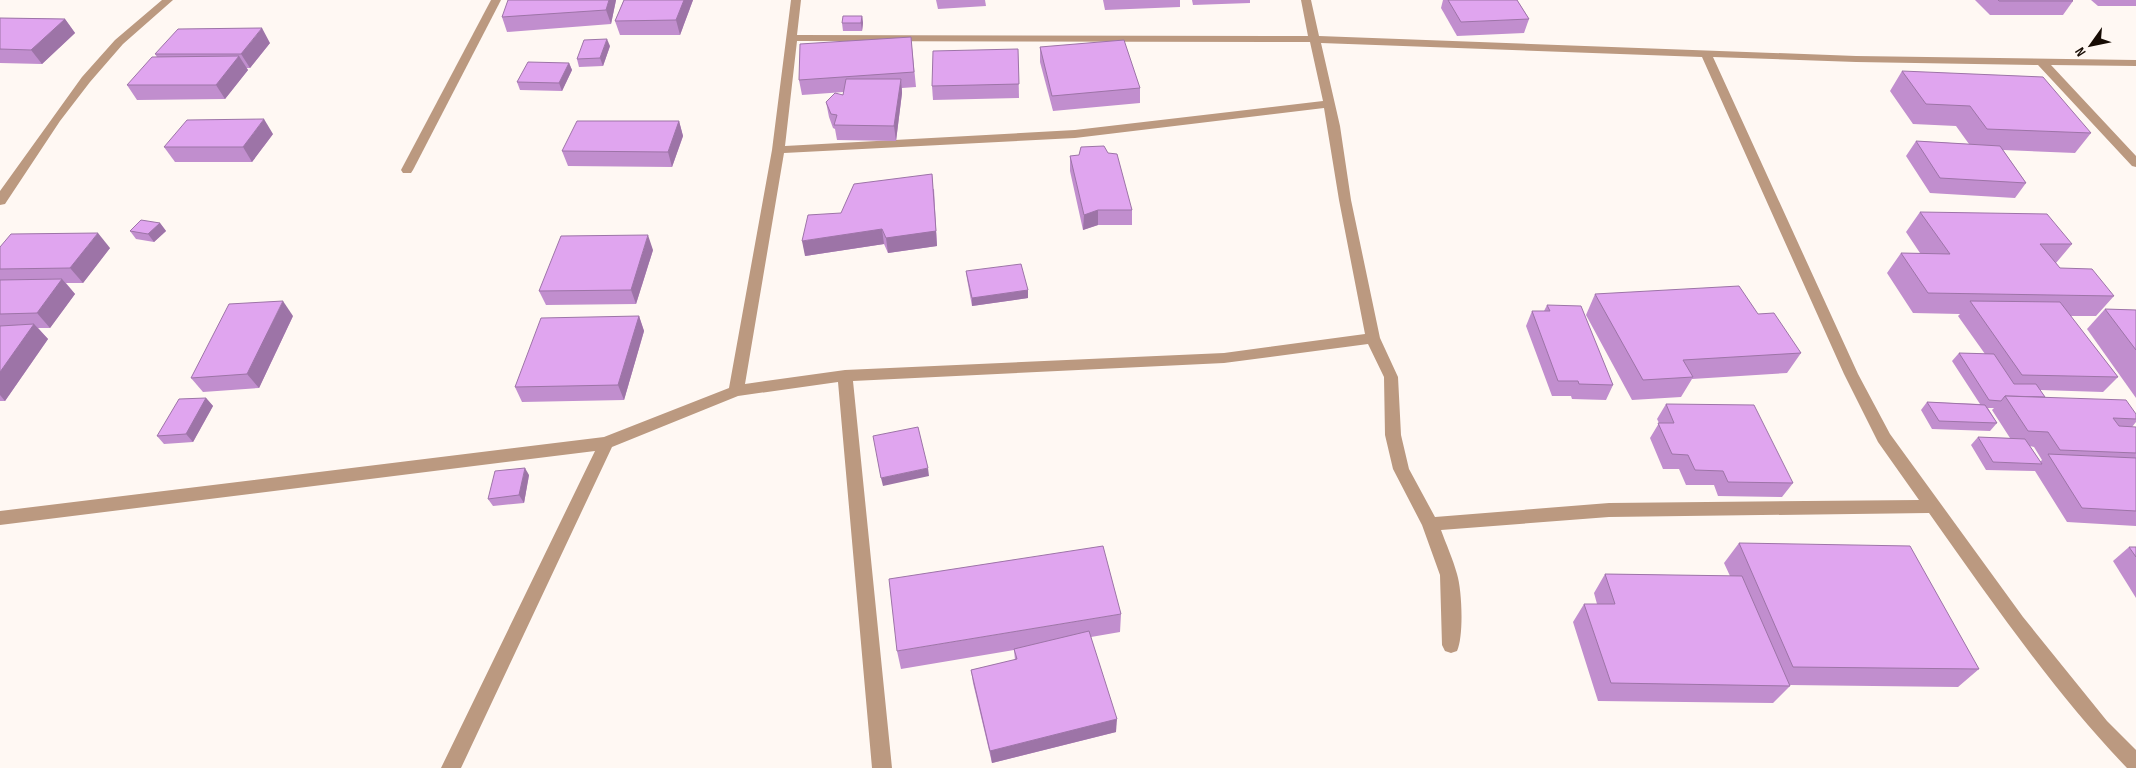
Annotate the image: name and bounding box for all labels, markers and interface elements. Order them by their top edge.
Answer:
north arrow [2066,20,2116,70]
text: N [2071,44,2090,60]

